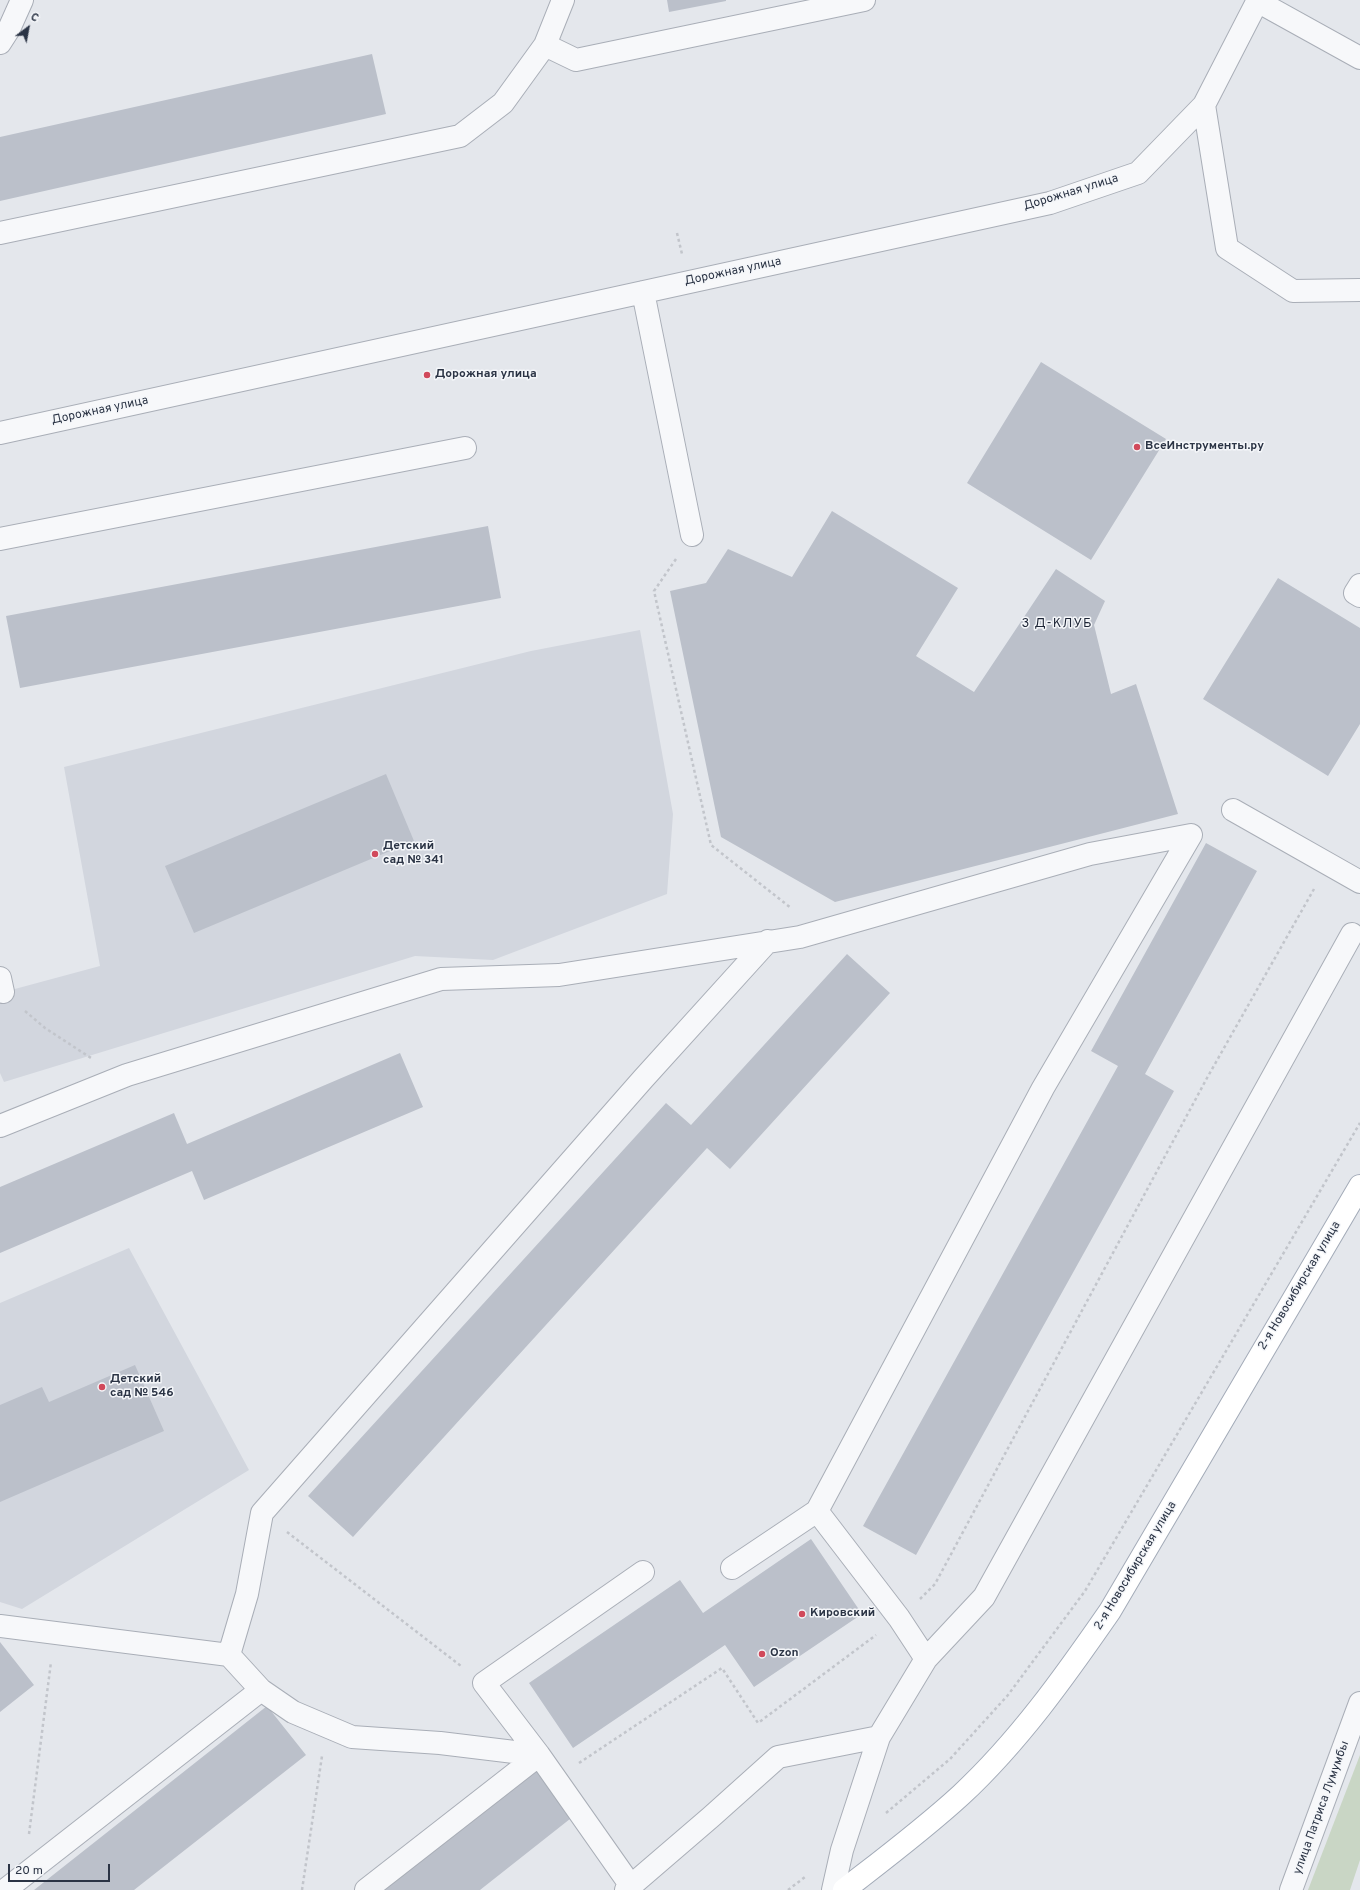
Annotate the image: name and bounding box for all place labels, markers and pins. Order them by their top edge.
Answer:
place label: Дорожная улица [435,368,537,382]
marker: Дорожная улица [422,370,432,380]
place label: ВсеИнструменты.ру [1145,440,1264,454]
marker: ВсеИнструменты.ру [1132,442,1142,452]
place label: Детский сад № 341 [383,840,444,868]
marker: Детский сад № 341 [370,849,380,859]
place label: Детский сад № 546 [110,1373,174,1401]
marker: Детский сад № 546 [97,1382,107,1392]
place label: Кировский [810,1607,875,1621]
marker: Кировский [797,1609,807,1619]
place label: Ozon [770,1647,799,1661]
marker: Ozon [757,1649,767,1659]

